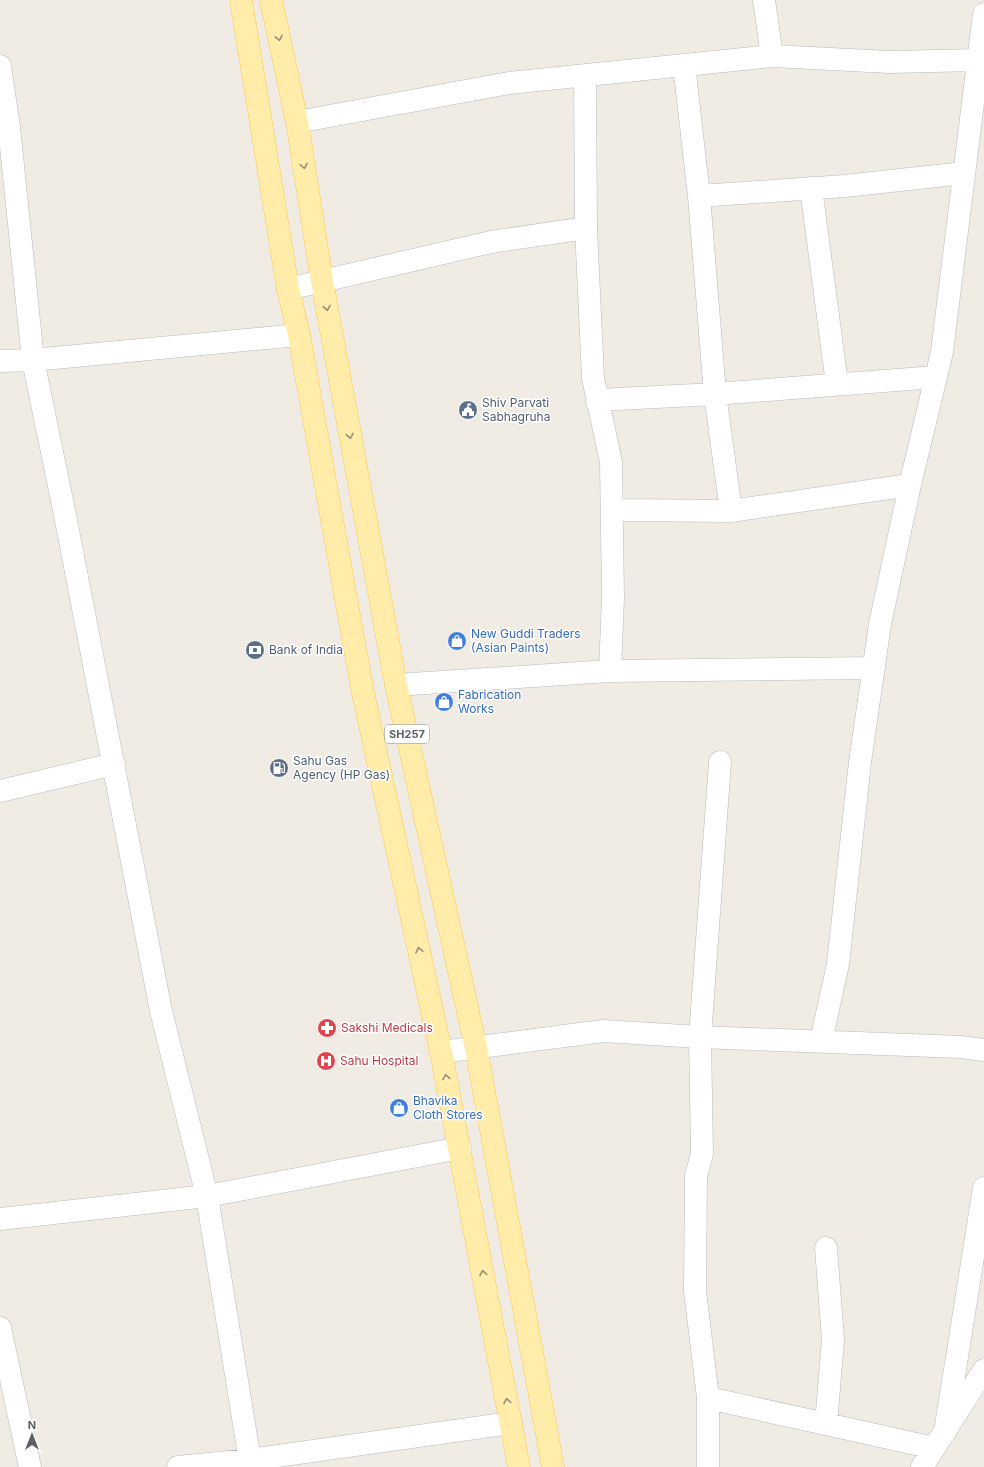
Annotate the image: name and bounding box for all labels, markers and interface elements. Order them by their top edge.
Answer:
one-way arrow [275,35,283,41]
one-way arrow [299,163,307,169]
one-way arrow [322,305,330,311]
place label: Shiv Parvati Sabhagruha [482,395,550,424]
public building icon: Shiv Parvati Sabhagruha [457,399,479,421]
one-way arrow [346,433,354,439]
place label: New Guddi Traders (Asian Paints) [471,626,581,655]
shop icon: New Guddi Traders (Asian Paints) [446,630,468,652]
bank icon: Bank of India [244,639,266,661]
place label: Bank of India [269,642,343,657]
place label: Fabrication Works [458,687,521,716]
shop icon: Fabrication Works [433,691,455,713]
road number: SH257 [385,725,429,743]
place label: Sahu Gas Agency (HP Gas) [293,753,390,782]
fuel station icon: Sahu Gas Agency (HP Gas) [268,757,290,779]
one-way arrow [416,946,424,953]
pharmacy icon: Sakshi Medicals [316,1017,338,1039]
place label: Sakshi Medicals [341,1020,433,1035]
hospital icon: Sahu Hospital [315,1050,337,1072]
place label: Sahu Hospital [340,1053,418,1068]
one-way arrow [442,1074,451,1080]
place label: Bhavika Cloth Stores [413,1093,483,1122]
shop icon: Bhavika Cloth Stores [388,1097,410,1119]
one-way arrow [479,1270,488,1276]
one-way arrow [503,1398,512,1404]
north arrow [12,1415,52,1455]
text: N [28,1418,36,1432]

